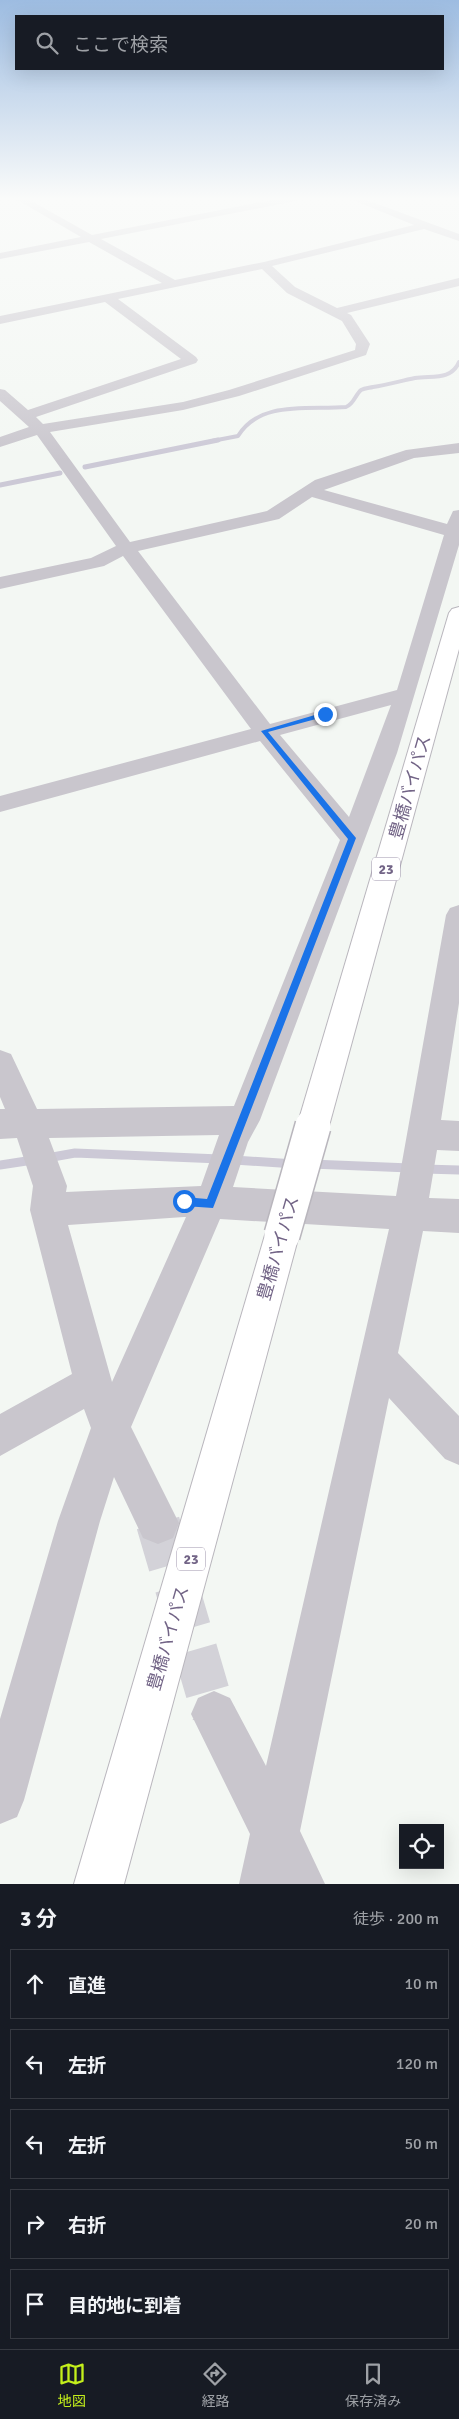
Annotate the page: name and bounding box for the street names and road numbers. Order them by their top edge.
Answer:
street label: 豊橋バイパス [385,732,435,842]
road number: 23 [372,858,400,881]
street label: 豊橋バイパス [253,1193,303,1303]
road number: 23 [177,1548,205,1570]
street label: 豊橋バイパス [143,1583,193,1693]

